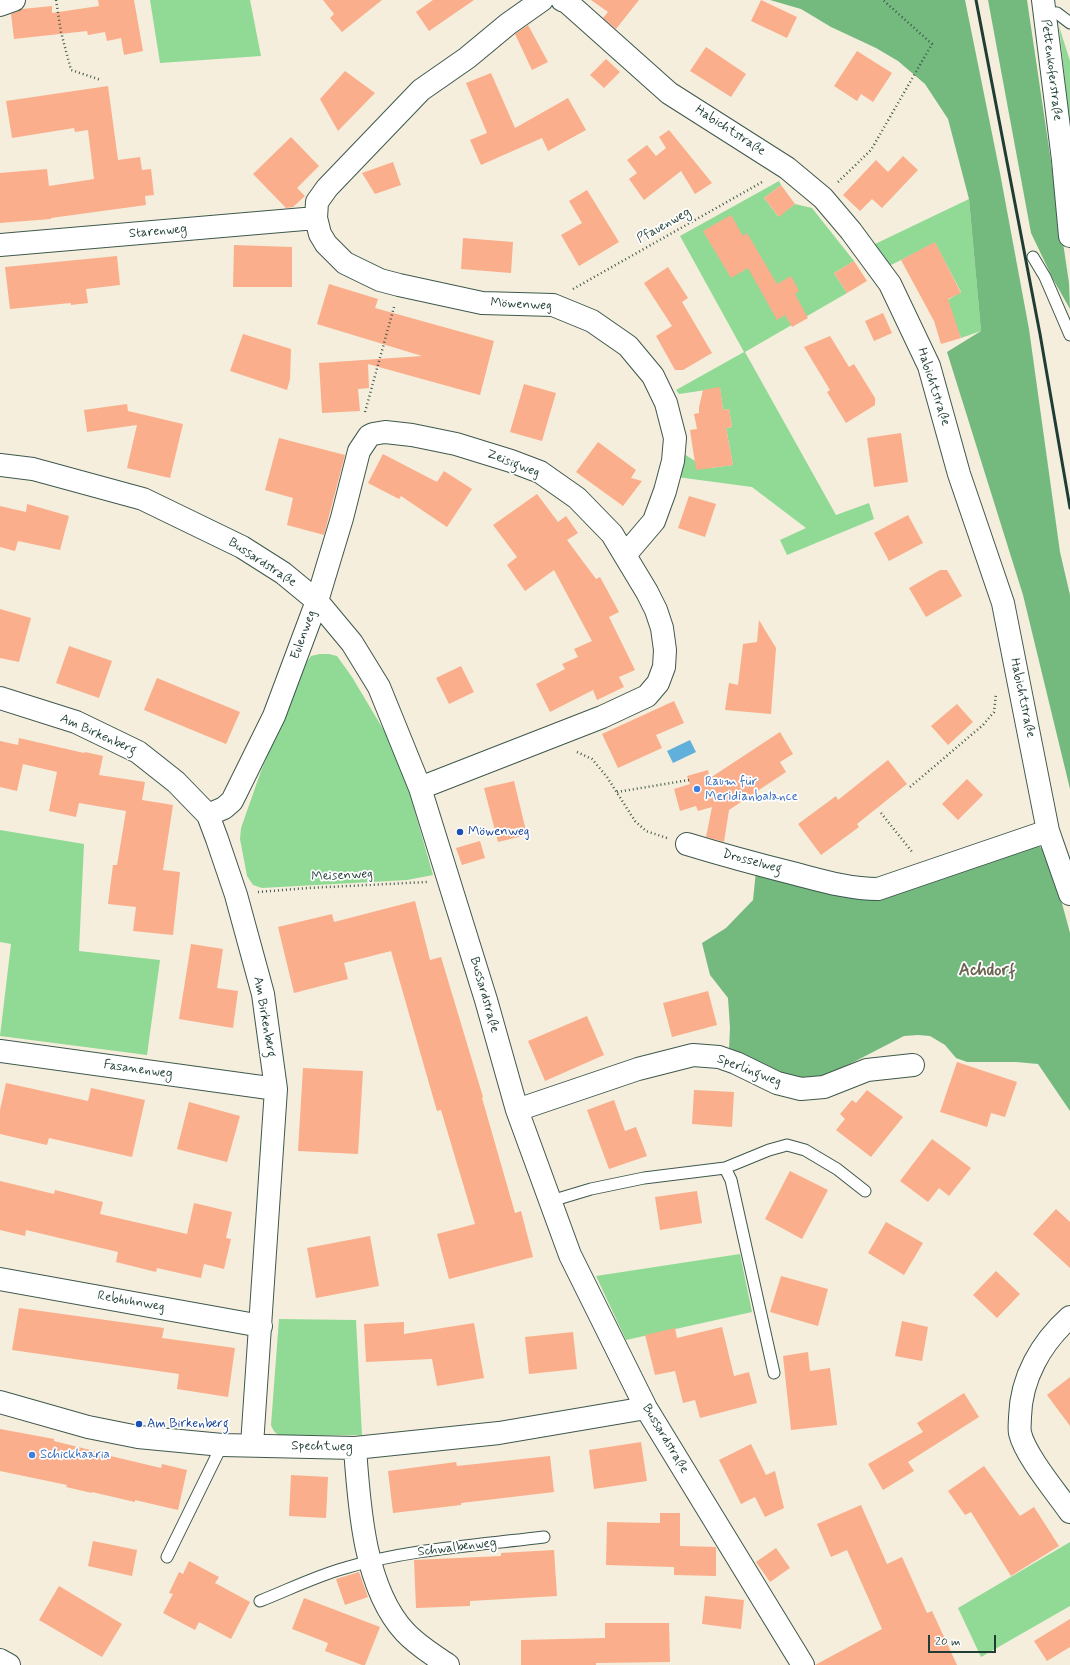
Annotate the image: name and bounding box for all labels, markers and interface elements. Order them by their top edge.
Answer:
street label: Pettenkoferstraße [1037,18,1065,122]
street label: Habichtstraße [692,102,768,160]
street label: Pfauenweg [634,205,694,247]
street label: Starenweg [128,222,188,242]
street label: Möwenweg [490,296,552,314]
street label: Habichtstraße [913,346,953,428]
street label: Zeisigweg [484,447,542,481]
street label: Bussardstraße [225,535,299,591]
street label: Eulenweg [288,608,320,662]
street label: Habichtstraße [1006,657,1038,739]
street label: Am Birkenberg [57,711,139,759]
place label: Raum für Meridianbalance [705,774,798,805]
marker: Raum für Meridianbalance [692,784,702,794]
place label: Möwenweg [468,824,529,840]
marker: Möwenweg [455,827,465,837]
street label: Drosselweg [721,847,783,877]
street label: Meisenweg [311,867,373,885]
street label: Bussardstraße [466,955,502,1035]
district label: Achdorf [959,961,1015,981]
street label: Am Birkenberg [249,975,279,1059]
street label: Sperlingweg [715,1052,783,1090]
street label: Fasanenweg [102,1057,174,1083]
street label: Rebhuhnweg [96,1288,166,1316]
street label: Bussardstraße [638,1402,692,1476]
place label: Am Birkenberg [147,1416,229,1432]
marker: Am Birkenberg [134,1419,144,1429]
street label: Spechtweg [291,1439,353,1455]
place label: Schickhaaria [40,1447,110,1463]
marker: Schickhaaria [27,1450,37,1460]
street label: Schwalbenweg [417,1535,497,1561]
scale bar [930,1627,998,1653]
text: 20 m [935,1634,961,1650]

